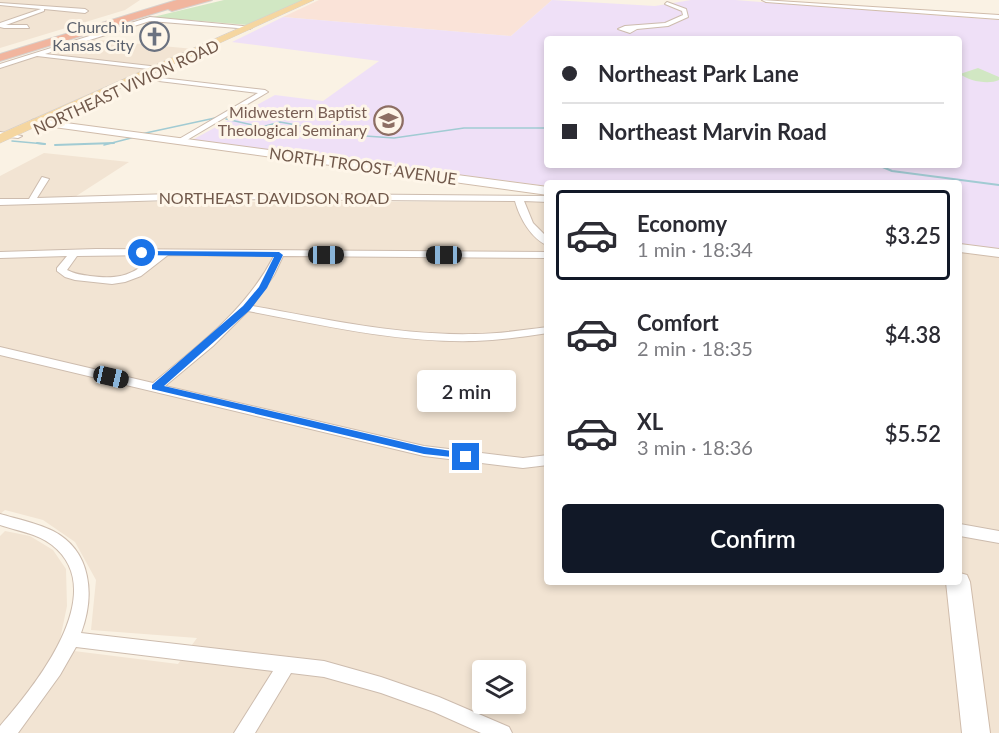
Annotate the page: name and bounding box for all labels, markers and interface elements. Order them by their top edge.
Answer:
place label: Church in Kansas City [52,17,135,54]
church icon: Church in Kansas City [139,20,171,52]
street label: NORTHEAST VIVION ROAD [30,35,222,138]
text: Northeast Park Lane [598,60,799,87]
place label: Midwestern Baptist Theological Seminary [218,102,368,139]
school or university icon: Midwestern Baptist Theological Seminary [372,105,404,137]
text: Northeast Marvin Road [598,118,827,145]
street label: NORTH TROOST AVENUE [268,143,458,188]
street label: NORTHEAST DAVIDSON ROAD [159,188,389,207]
icon: car [565,208,619,262]
text: Economy [637,210,727,237]
text: $3.25 [885,222,941,249]
text: 1 min · 18:34 [637,237,753,261]
route start [128,239,155,266]
car [308,246,344,264]
car [426,246,462,264]
icon: car [565,307,619,361]
text: Comfort [637,309,719,336]
text: $4.38 [885,321,941,348]
text: 2 min · 18:35 [637,336,753,360]
car [91,364,131,390]
callout: 2 min [416,370,516,412]
text: 2 min [442,379,491,403]
icon: car [565,406,619,460]
text: XL [637,408,663,435]
text: $5.52 [885,420,941,447]
text: 3 min · 18:36 [637,435,753,459]
route end [452,443,479,470]
button: Confirm [562,504,944,573]
map controls [472,660,526,714]
button: layers [472,660,526,714]

